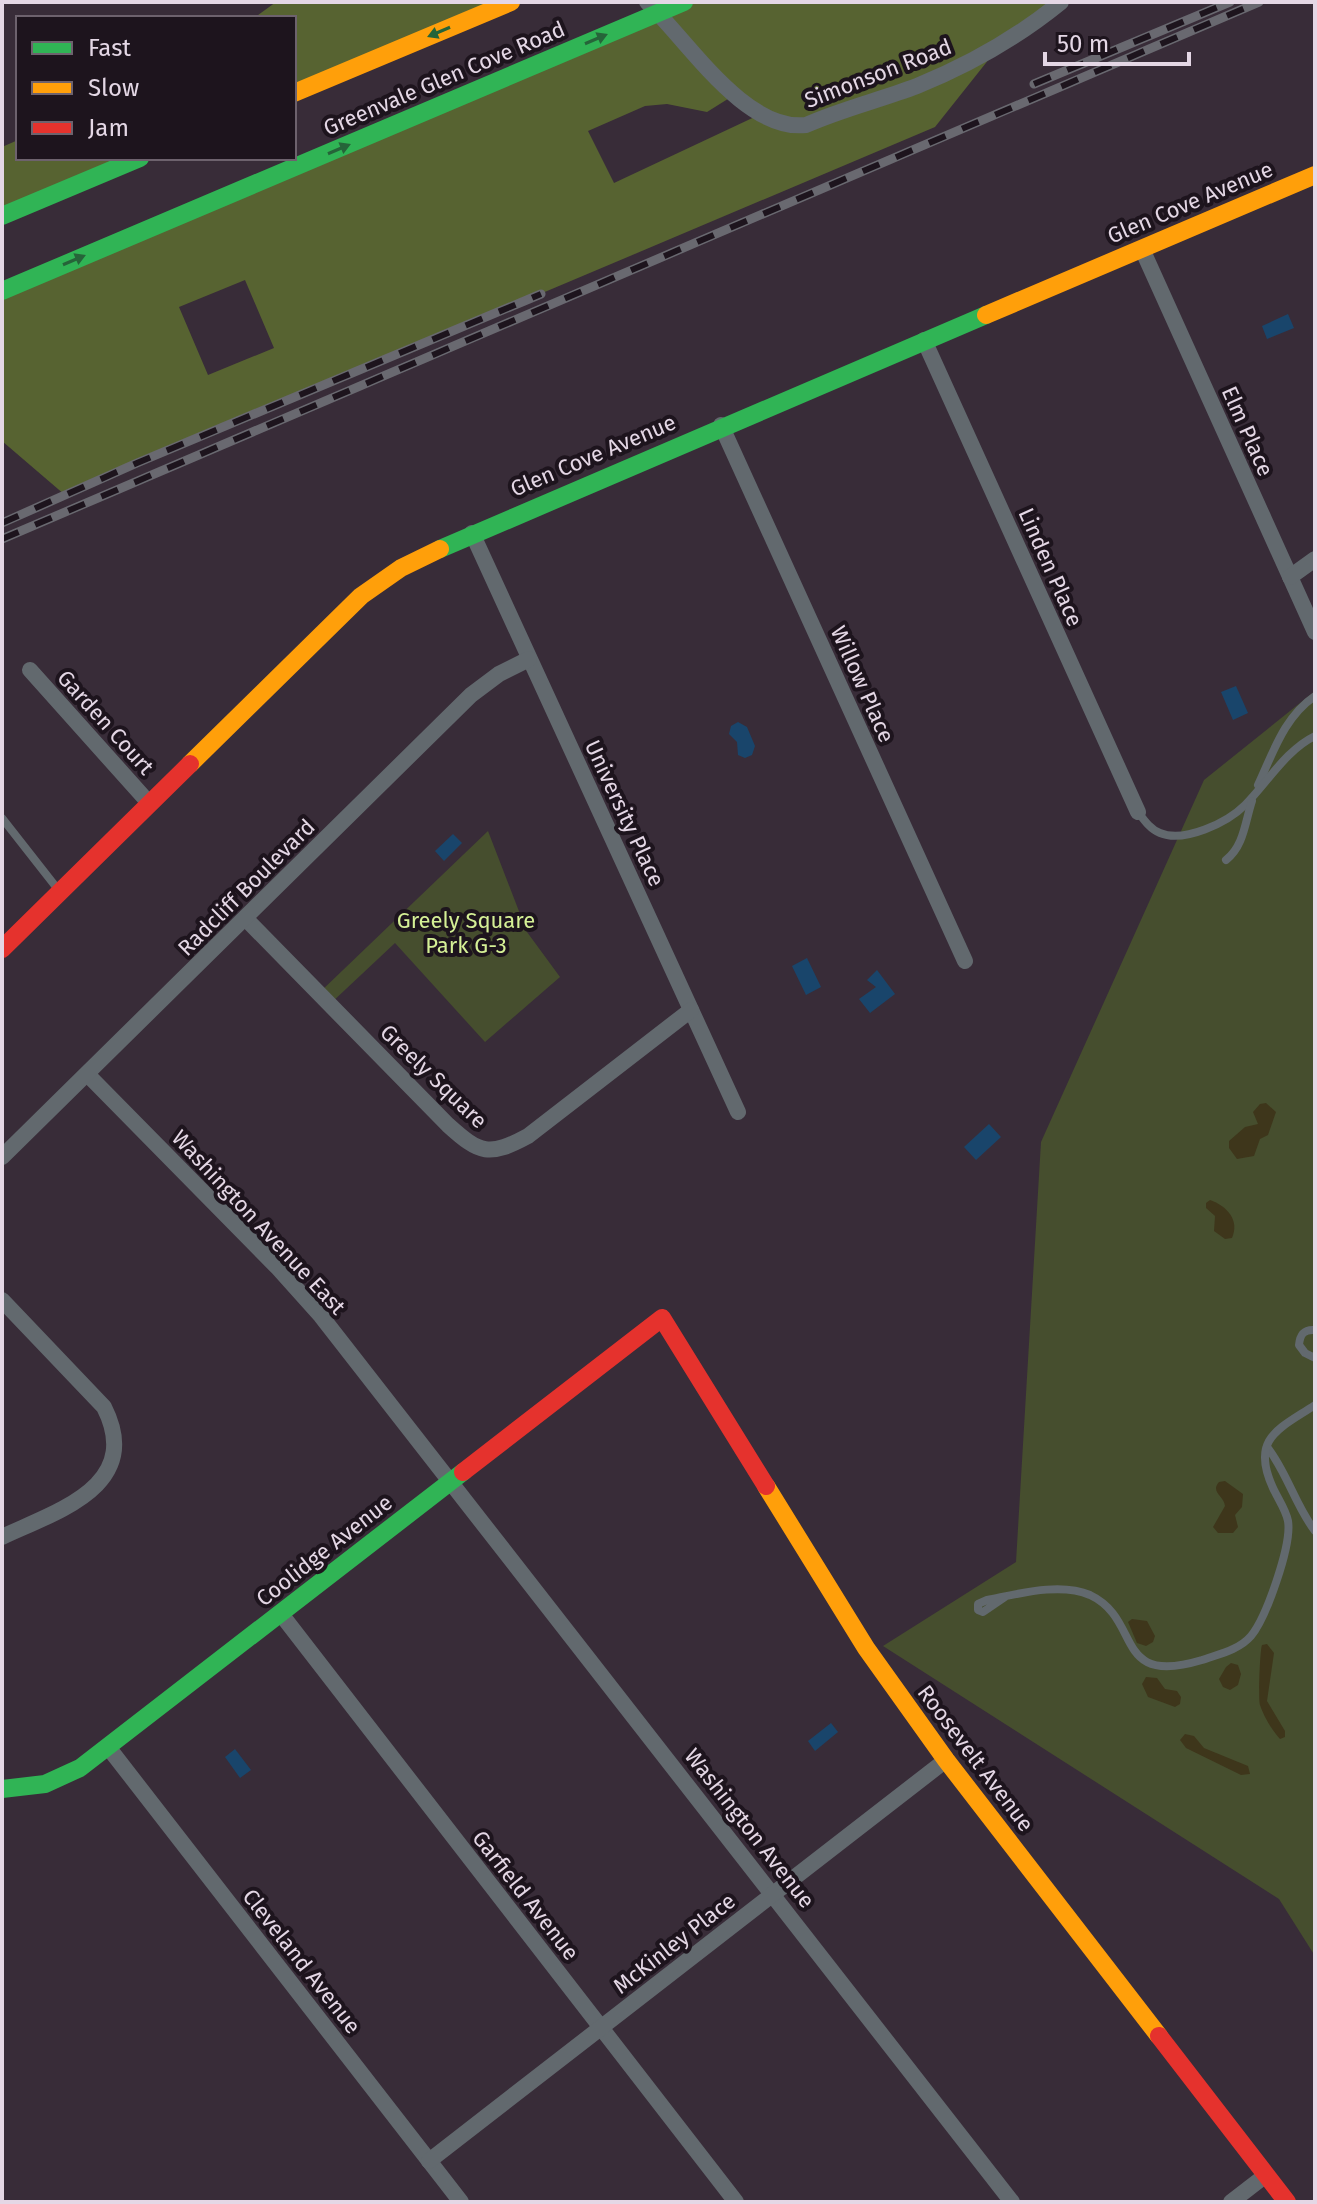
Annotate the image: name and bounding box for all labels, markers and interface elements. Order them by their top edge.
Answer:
street label: Greenvale Glen Cove Road [319,15,569,142]
legend [16,16,296,160]
scale bar [1045,16,1189,66]
one-way arrow [427,26,451,39]
text: 50 m [1057,30,1109,58]
one-way arrow [585,32,608,45]
street label: Simonson Road [801,33,956,114]
text: Fast [88,34,131,62]
text: Slow [88,74,139,102]
text: Jam [88,114,129,142]
one-way arrow [328,142,351,155]
street label: Glen Cove Avenue [1103,155,1277,249]
one-way arrow [62,254,86,267]
street label: Elm Place [1216,382,1279,480]
street label: Glen Cove Avenue [506,408,680,502]
street label: Linden Place [1012,504,1089,631]
street label: Willow Place [825,622,900,747]
street label: Garden Court [52,664,160,780]
street label: University Place [579,736,670,891]
street label: Radcliff Boulevard [172,813,320,961]
park label: Greely Square Park G-3 [397,907,535,959]
street label: Greely Square [375,1019,493,1134]
street label: Washington Avenue East [166,1124,351,1320]
street label: Coolidge Avenue [251,1489,398,1612]
street label: Roosevelt Avenue [912,1680,1040,1837]
street label: Washington Avenue [679,1743,820,1914]
street label: Garfield Avenue [467,1825,585,1966]
street label: Cleveland Avenue [237,1884,367,2039]
street label: McKinley Place [608,1887,741,1999]

